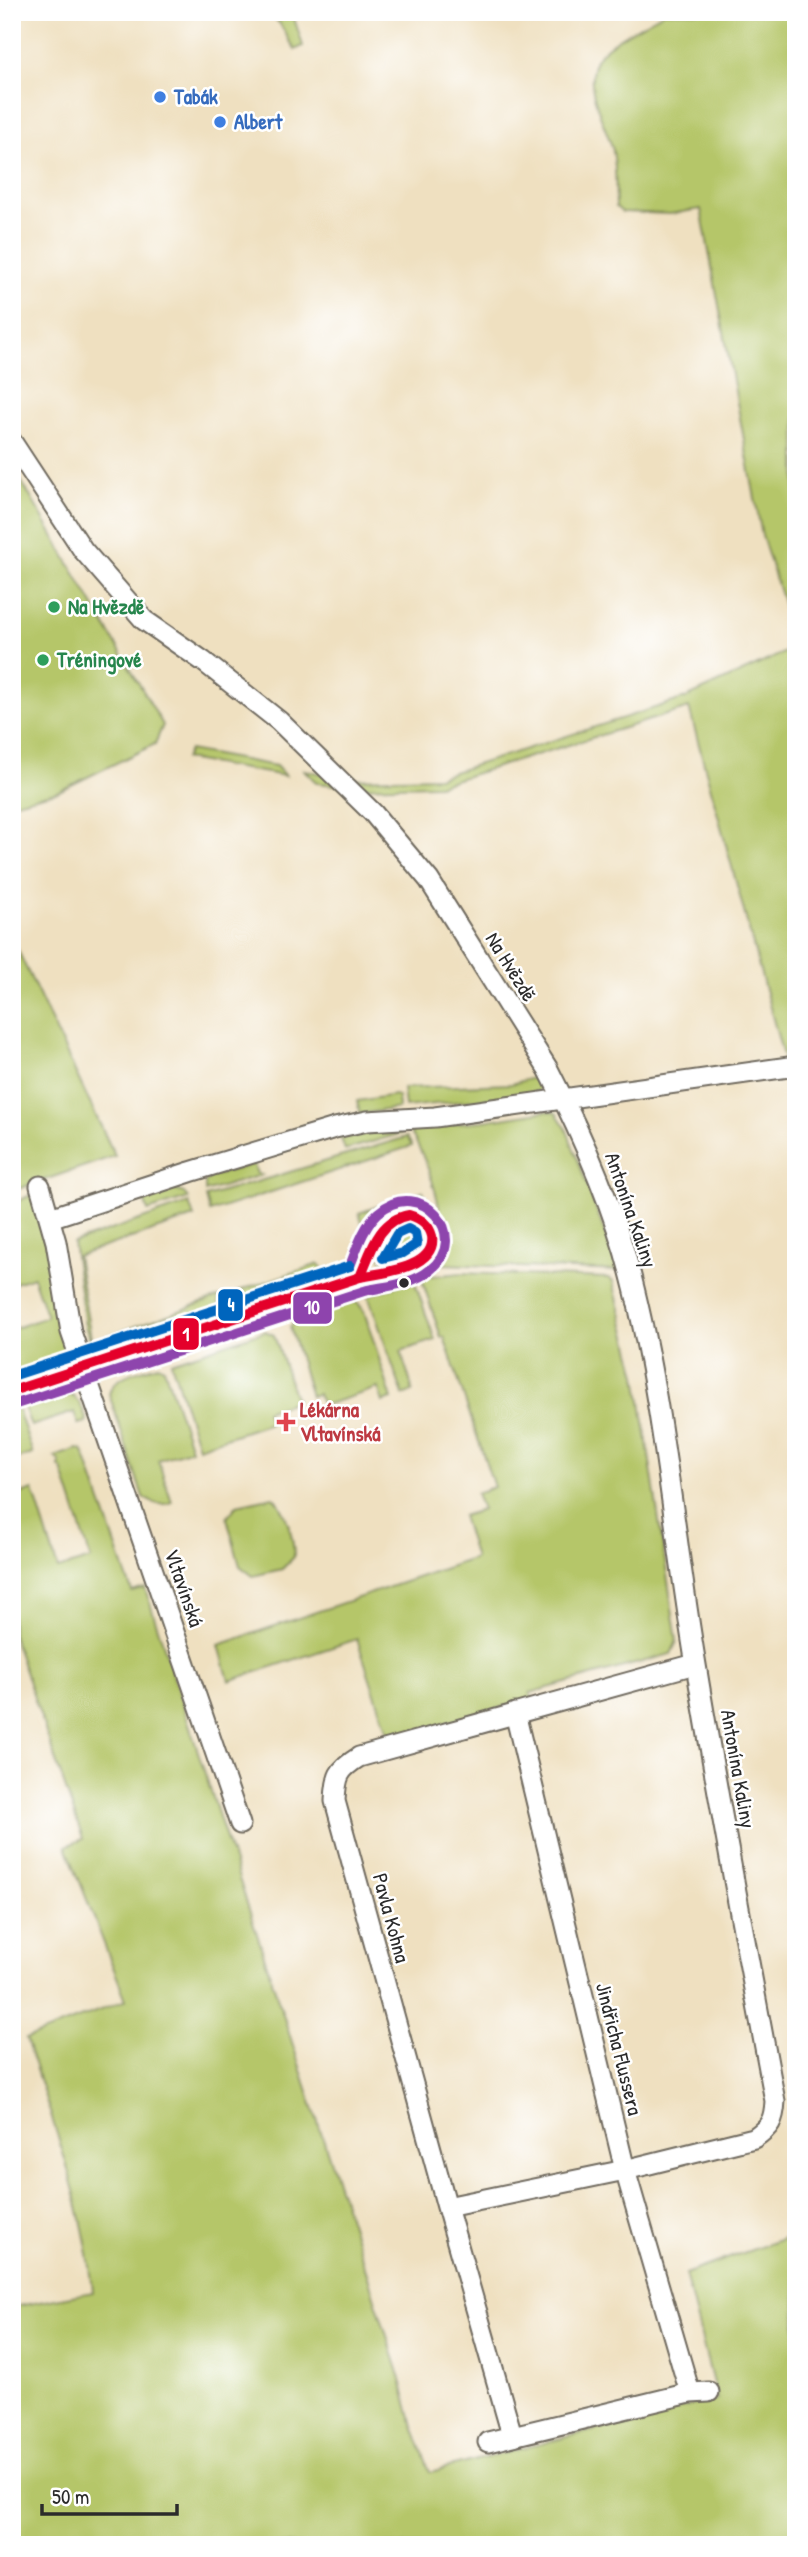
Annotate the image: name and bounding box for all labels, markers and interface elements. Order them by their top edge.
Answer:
place label: Tabák [173,82,218,111]
marker: Tabák [152,89,168,105]
place label: Albert [234,107,283,136]
marker: Albert [212,114,228,130]
place label: Na Hvězdě [68,592,145,621]
marker: Na Hvězdě [46,599,62,615]
place label: Tréningové [56,645,142,675]
marker: Tréningové [35,652,51,668]
street label: Na Hvězdě [479,927,544,1007]
street label: Antonína Kaliny [598,1148,665,1271]
unlabelled marker [397,1276,411,1290]
line badge: 4 [217,1288,244,1322]
text: 4 [227,1291,235,1317]
line badge: 10 [292,1291,333,1325]
text: 10 [304,1294,320,1320]
line badge: 1 [172,1317,200,1351]
text: 1 [183,1321,190,1347]
place label: Lékárna Vltavínská [300,1395,381,1448]
marker: Lékárna Vltavínská [278,1414,294,1430]
street label: Vltavínská [158,1545,211,1631]
street label: Antonína Kaliny [714,1707,763,1831]
street label: Pavla Kohna [366,1870,417,1966]
street label: Jindřicha Flussera [589,1980,650,2118]
scale bar [42,2473,177,2517]
text: 50 m [52,2482,89,2511]

